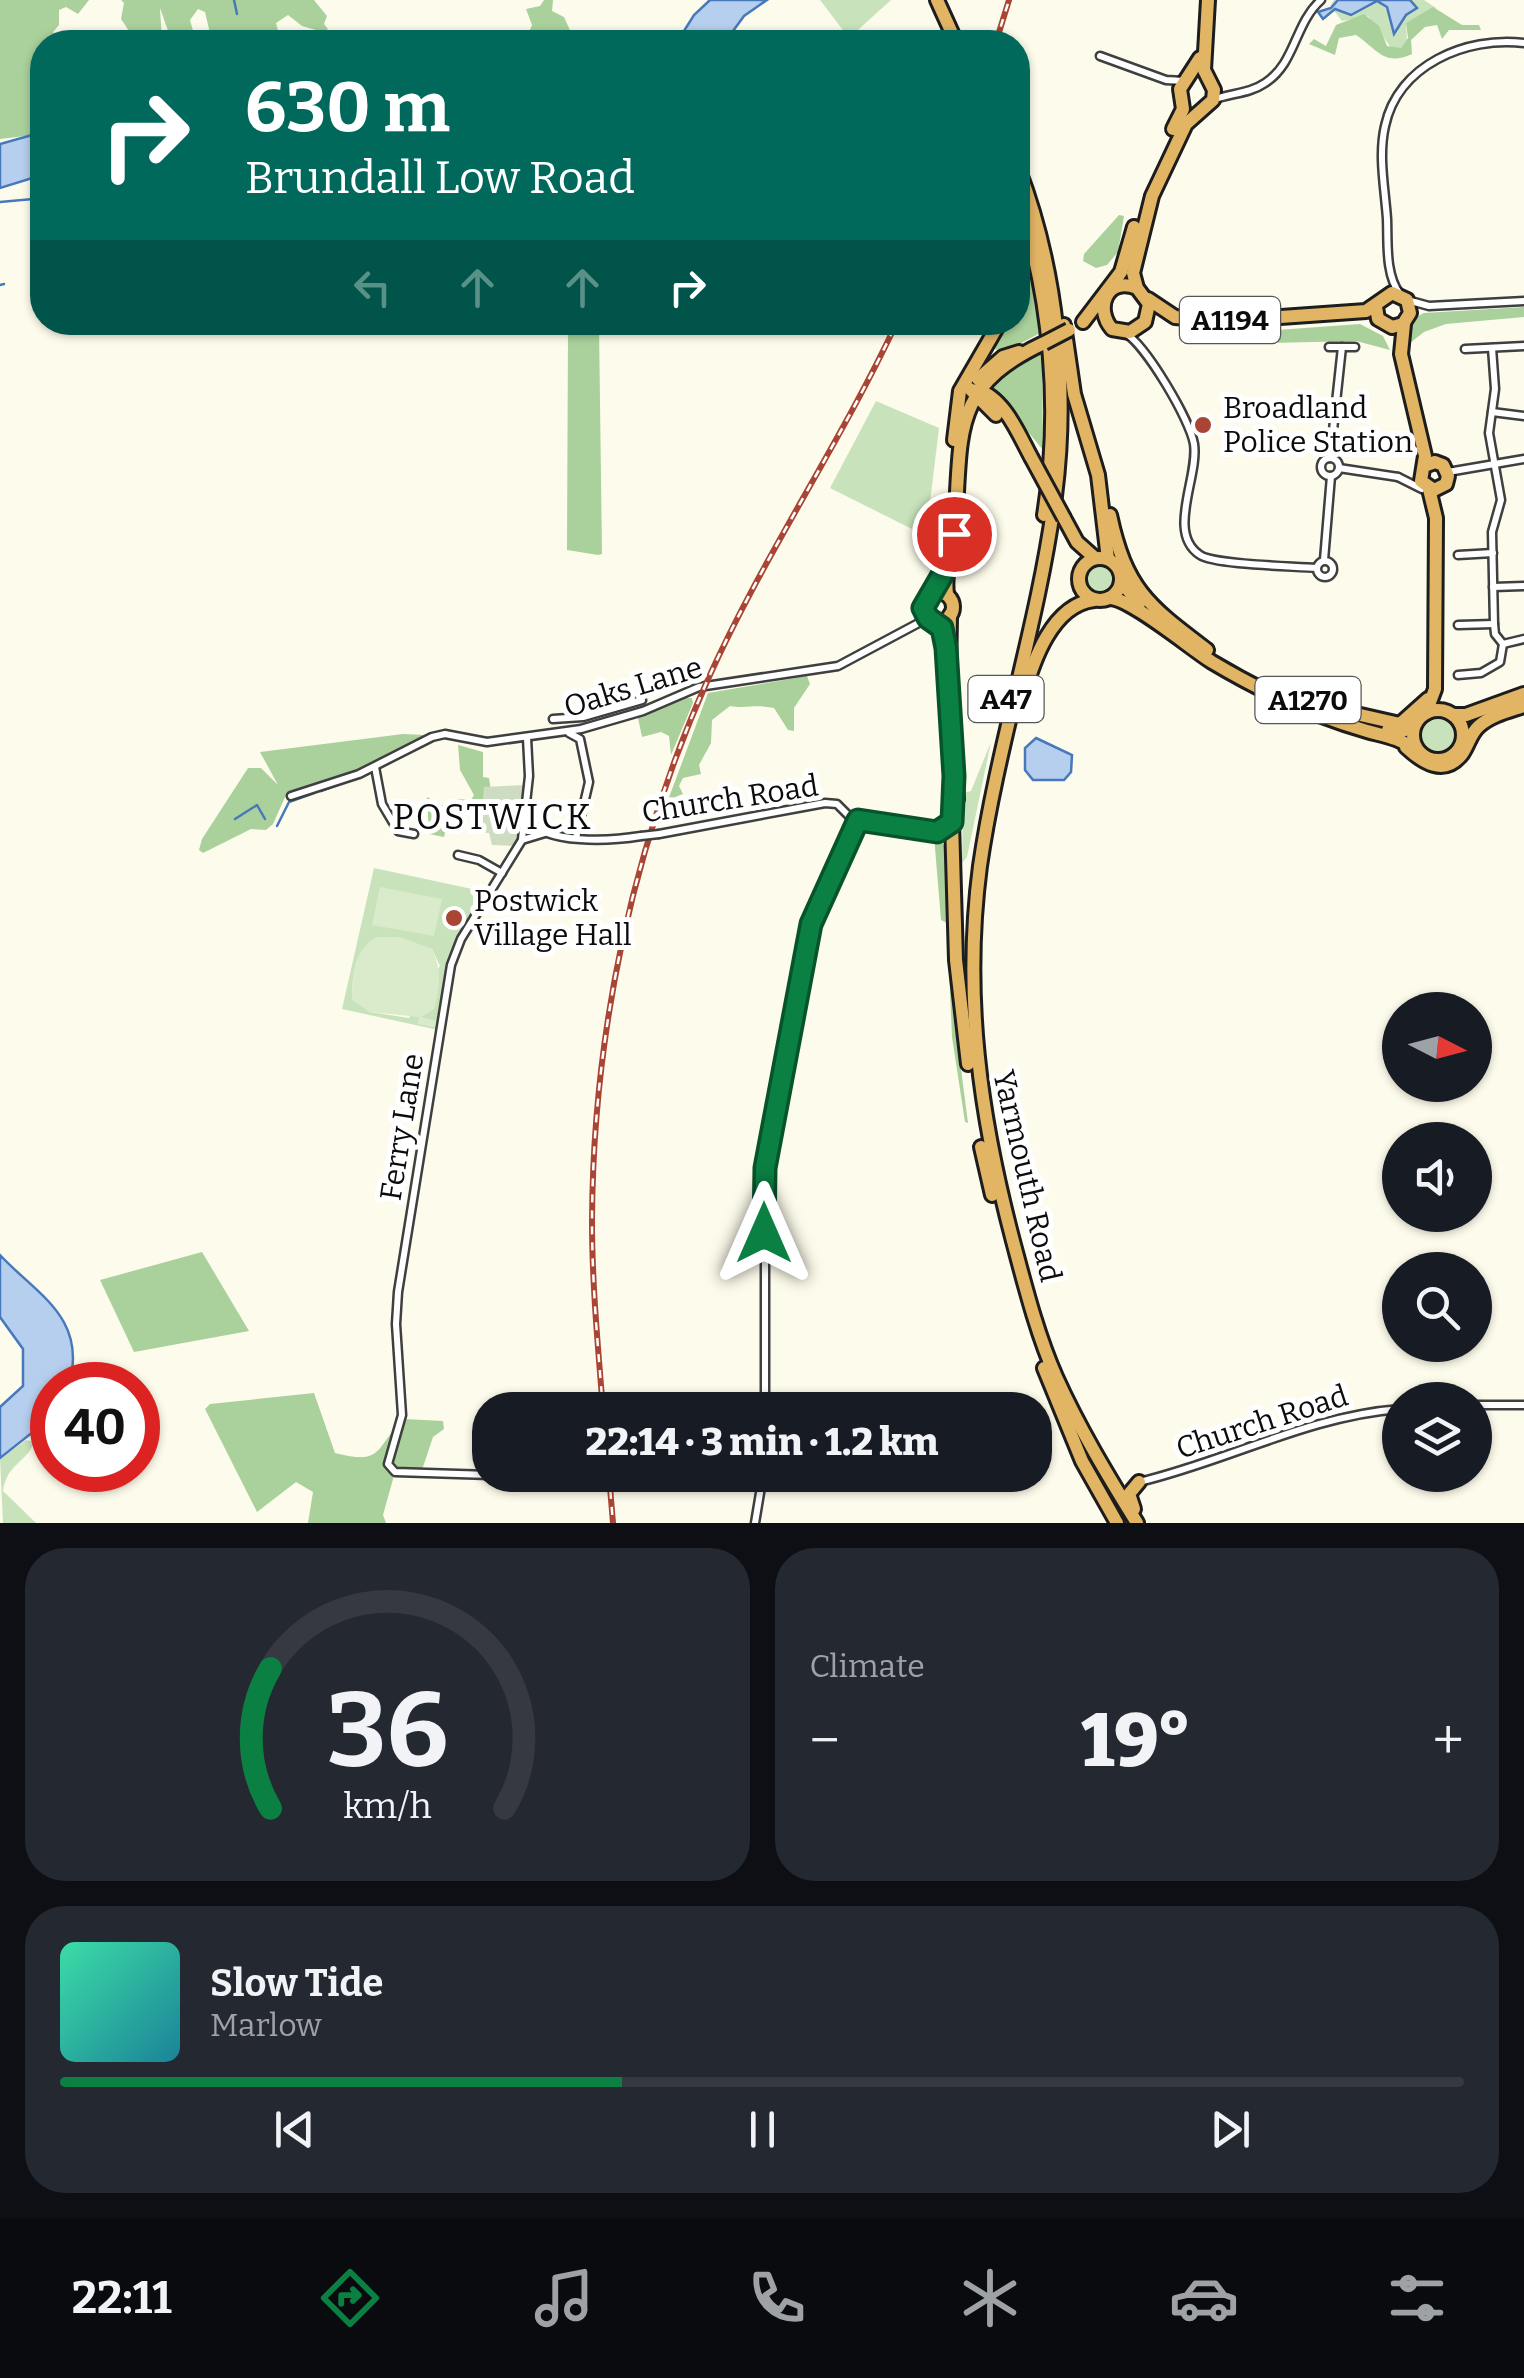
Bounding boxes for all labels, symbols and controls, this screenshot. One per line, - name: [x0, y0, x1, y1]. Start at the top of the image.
- text: 630 m: [245, 66, 450, 150]
- icon: right: [80, 70, 210, 200]
- text: Brundall Low Road: [245, 151, 635, 205]
- icon: left: [345, 260, 400, 315]
- icon: ahead: [450, 260, 505, 315]
- icon: ahead: [555, 260, 610, 315]
- icon: right: [660, 260, 715, 315]
- road number: A1194: [1180, 297, 1280, 343]
- place label: Broadland Police Station: [1223, 390, 1413, 460]
- marker: Broadland Police Station: [1192, 414, 1214, 436]
- pin: [912, 492, 997, 577]
- icon: arrive: [927, 507, 982, 562]
- street label: Oaks Lane: [560, 649, 706, 725]
- road number: A47: [968, 676, 1044, 722]
- road number: A1270: [1256, 677, 1360, 723]
- street label: Church Road: [639, 767, 821, 831]
- district label: POSTWICK: [393, 796, 593, 838]
- place label: Postwick Village Hall: [474, 883, 632, 953]
- marker: Postwick Village Hall: [443, 907, 465, 929]
- north arrow: [1382, 992, 1492, 1102]
- map controls: [1382, 992, 1492, 1492]
- street label: Ferry Lane: [373, 1051, 431, 1203]
- street label: Yarmouth Road: [985, 1067, 1069, 1285]
- button: sound: [1382, 1122, 1492, 1232]
- position arrow: [712, 1181, 816, 1285]
- button: search: [1382, 1252, 1492, 1362]
- speed limit sign: 40: [30, 1362, 160, 1492]
- street label: Church Road: [1172, 1377, 1353, 1467]
- button: layers: [1382, 1382, 1492, 1492]
- text: 22:14 · 3 min · 1.2 km: [586, 1419, 938, 1465]
- text: Climate: [810, 1647, 925, 1685]
- text: 36: [327, 1669, 448, 1794]
- text: 19°: [1081, 1696, 1191, 1786]
- text: −: [810, 1708, 840, 1774]
- text: +: [1433, 1708, 1464, 1774]
- text: km/h: [343, 1785, 431, 1827]
- text: Slow Tide: [210, 1960, 383, 2006]
- text: Marlow: [210, 2006, 322, 2044]
- icon: previous: [267, 2102, 322, 2157]
- icon: pause: [735, 2102, 790, 2157]
- icon: next: [1203, 2102, 1258, 2157]
- icon: directions: [315, 2263, 385, 2333]
- icon: music: [529, 2263, 599, 2333]
- icon: phone: [742, 2263, 812, 2333]
- icon: climate: [955, 2263, 1025, 2333]
- icon: car: [1169, 2263, 1239, 2333]
- icon: filters: [1382, 2263, 1452, 2333]
- text: 22:11: [72, 2271, 172, 2325]

